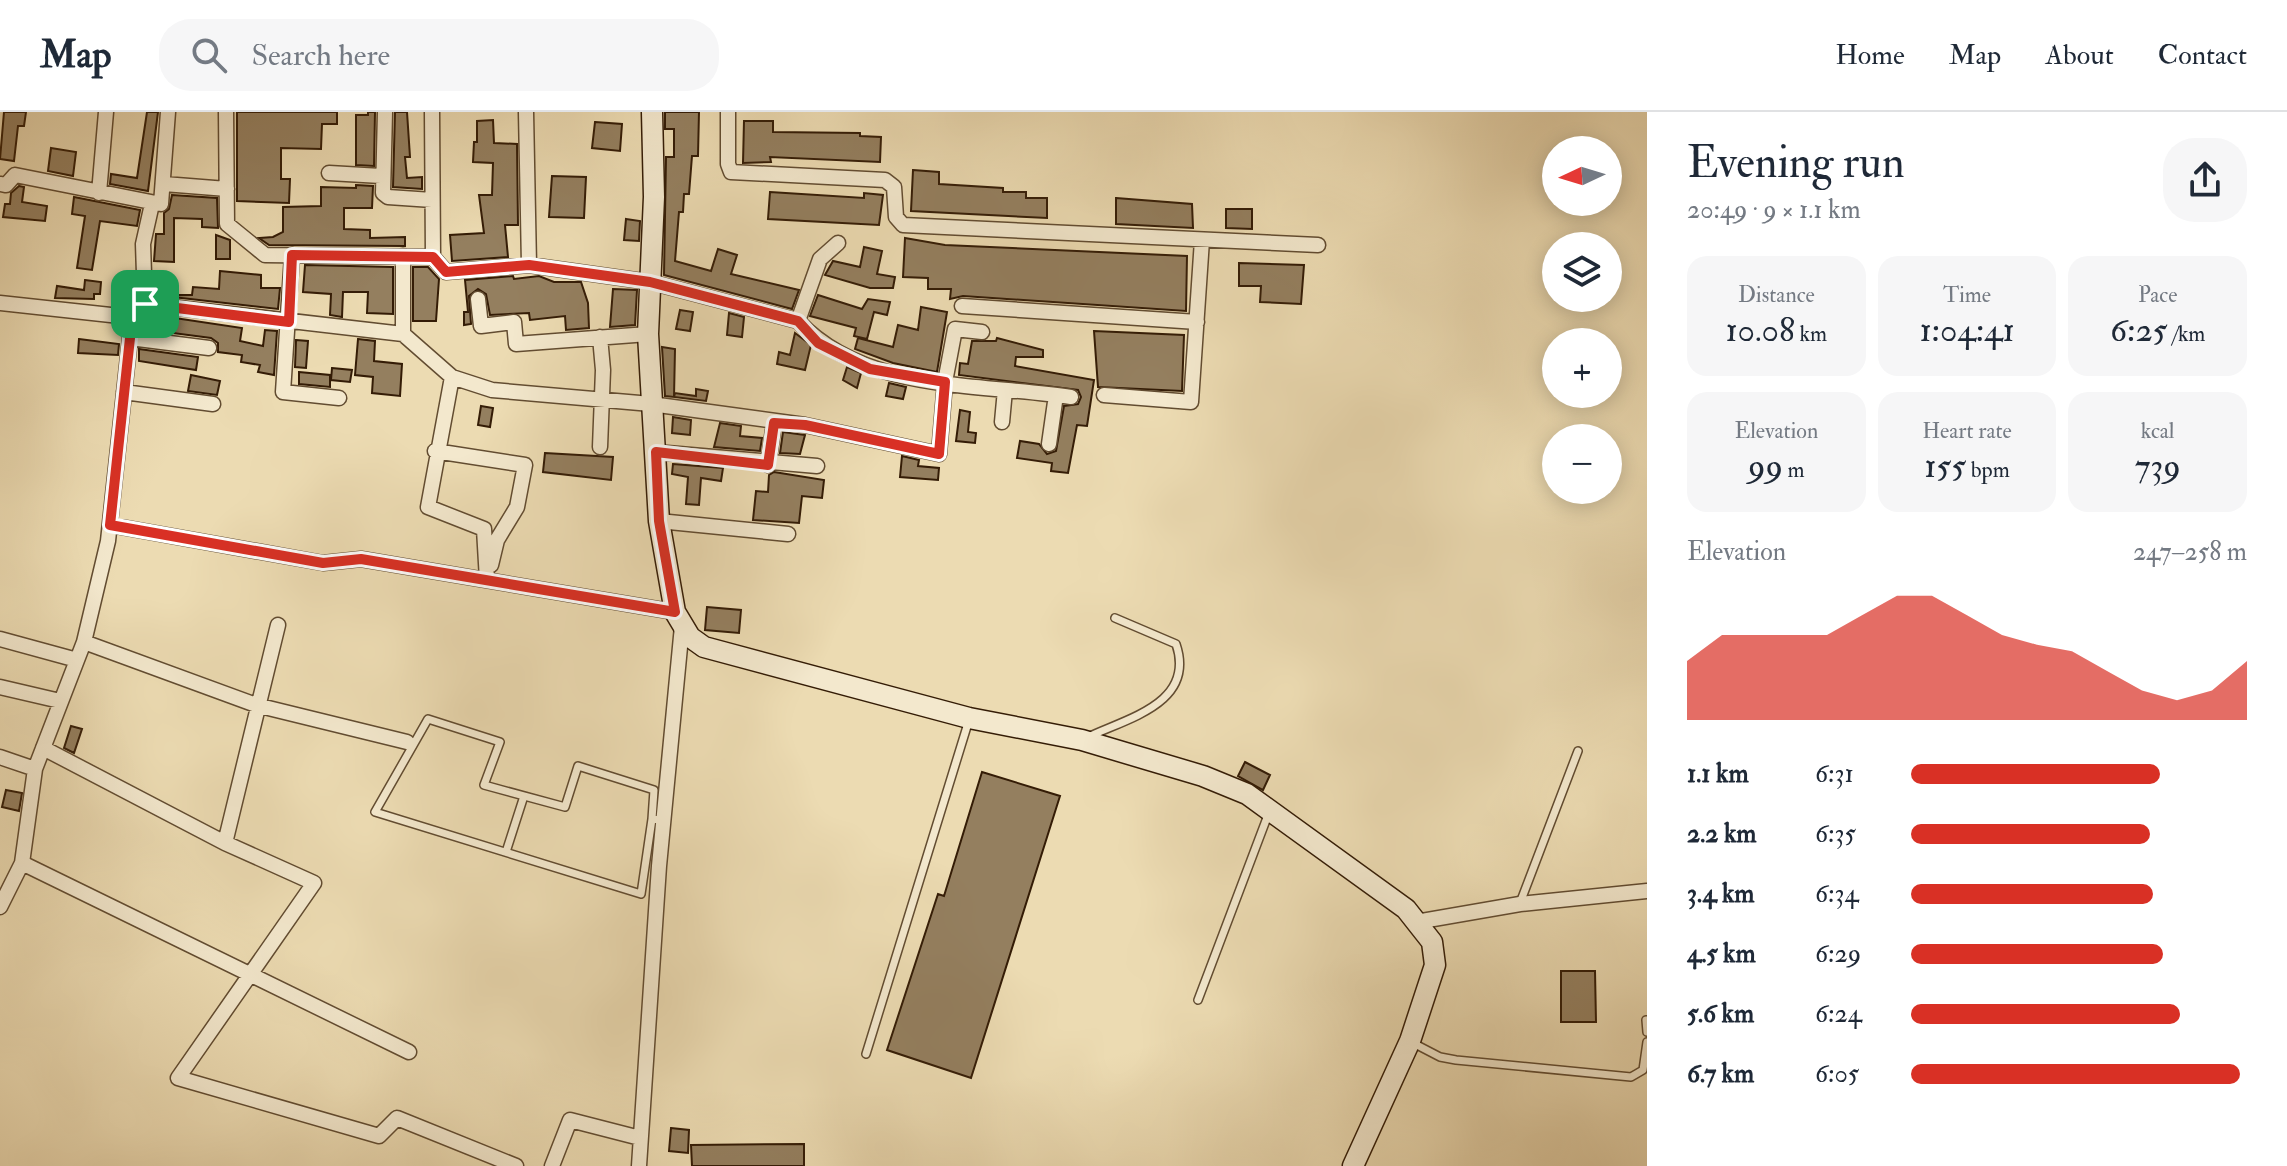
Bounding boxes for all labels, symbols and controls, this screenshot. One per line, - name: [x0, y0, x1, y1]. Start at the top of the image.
- search box: [159, 19, 719, 91]
- text: Map: [40, 31, 111, 79]
- icon: search: [187, 33, 231, 77]
- text: Search here: [251, 37, 390, 74]
- text: Home: [1835, 38, 1905, 73]
- text: Map: [1949, 38, 2001, 73]
- text: About: [2045, 38, 2114, 73]
- text: Contact: [2158, 38, 2247, 73]
- north arrow: [1542, 136, 1622, 216]
- map controls: [1542, 136, 1622, 504]
- text: Evening run: [1687, 136, 1905, 191]
- button: share: [2163, 138, 2247, 222]
- text: 20:49 · 9 × 1.1 km: [1687, 194, 1861, 226]
- button: layers: [1542, 232, 1622, 312]
- pin: [111, 270, 179, 338]
- text: Distance: [1738, 281, 1815, 309]
- text: Time: [1943, 281, 1991, 309]
- text: Pace: [2138, 281, 2177, 309]
- icon: arrive: [123, 282, 167, 326]
- text: 10.08: [1726, 309, 1795, 352]
- text: 1:04:41: [1919, 309, 2015, 352]
- text: 6:25: [2110, 309, 2168, 352]
- text: km: [1795, 320, 1827, 348]
- text: /km: [2168, 320, 2205, 348]
- button: +: [1542, 328, 1622, 408]
- text: Elevation: [1734, 417, 1818, 445]
- text: Heart rate: [1922, 417, 2012, 445]
- text: kcal: [2141, 417, 2175, 445]
- button: −: [1542, 424, 1622, 504]
- text: 99: [1748, 445, 1783, 488]
- text: 155: [1924, 445, 1966, 488]
- text: 739: [2135, 445, 2181, 488]
- text: m: [1783, 456, 1805, 484]
- text: bpm: [1966, 456, 2010, 484]
- text: Elevation: [1687, 536, 1786, 568]
- text: 247–258 m: [2133, 536, 2247, 568]
- text: 1.1 km: [1687, 758, 1749, 790]
- text: 6:31: [1815, 758, 1854, 790]
- text: 2.2 km: [1687, 818, 1756, 850]
- text: 6:35: [1815, 818, 1856, 850]
- text: 3.4 km: [1687, 878, 1754, 910]
- text: 6:34: [1815, 878, 1858, 910]
- text: 4.5 km: [1687, 938, 1756, 970]
- text: 6:29: [1815, 938, 1861, 970]
- text: 5.6 km: [1687, 998, 1754, 1030]
- text: 6:24: [1815, 998, 1862, 1030]
- text: 6.7 km: [1687, 1058, 1754, 1090]
- text: 6:05: [1815, 1058, 1859, 1090]

